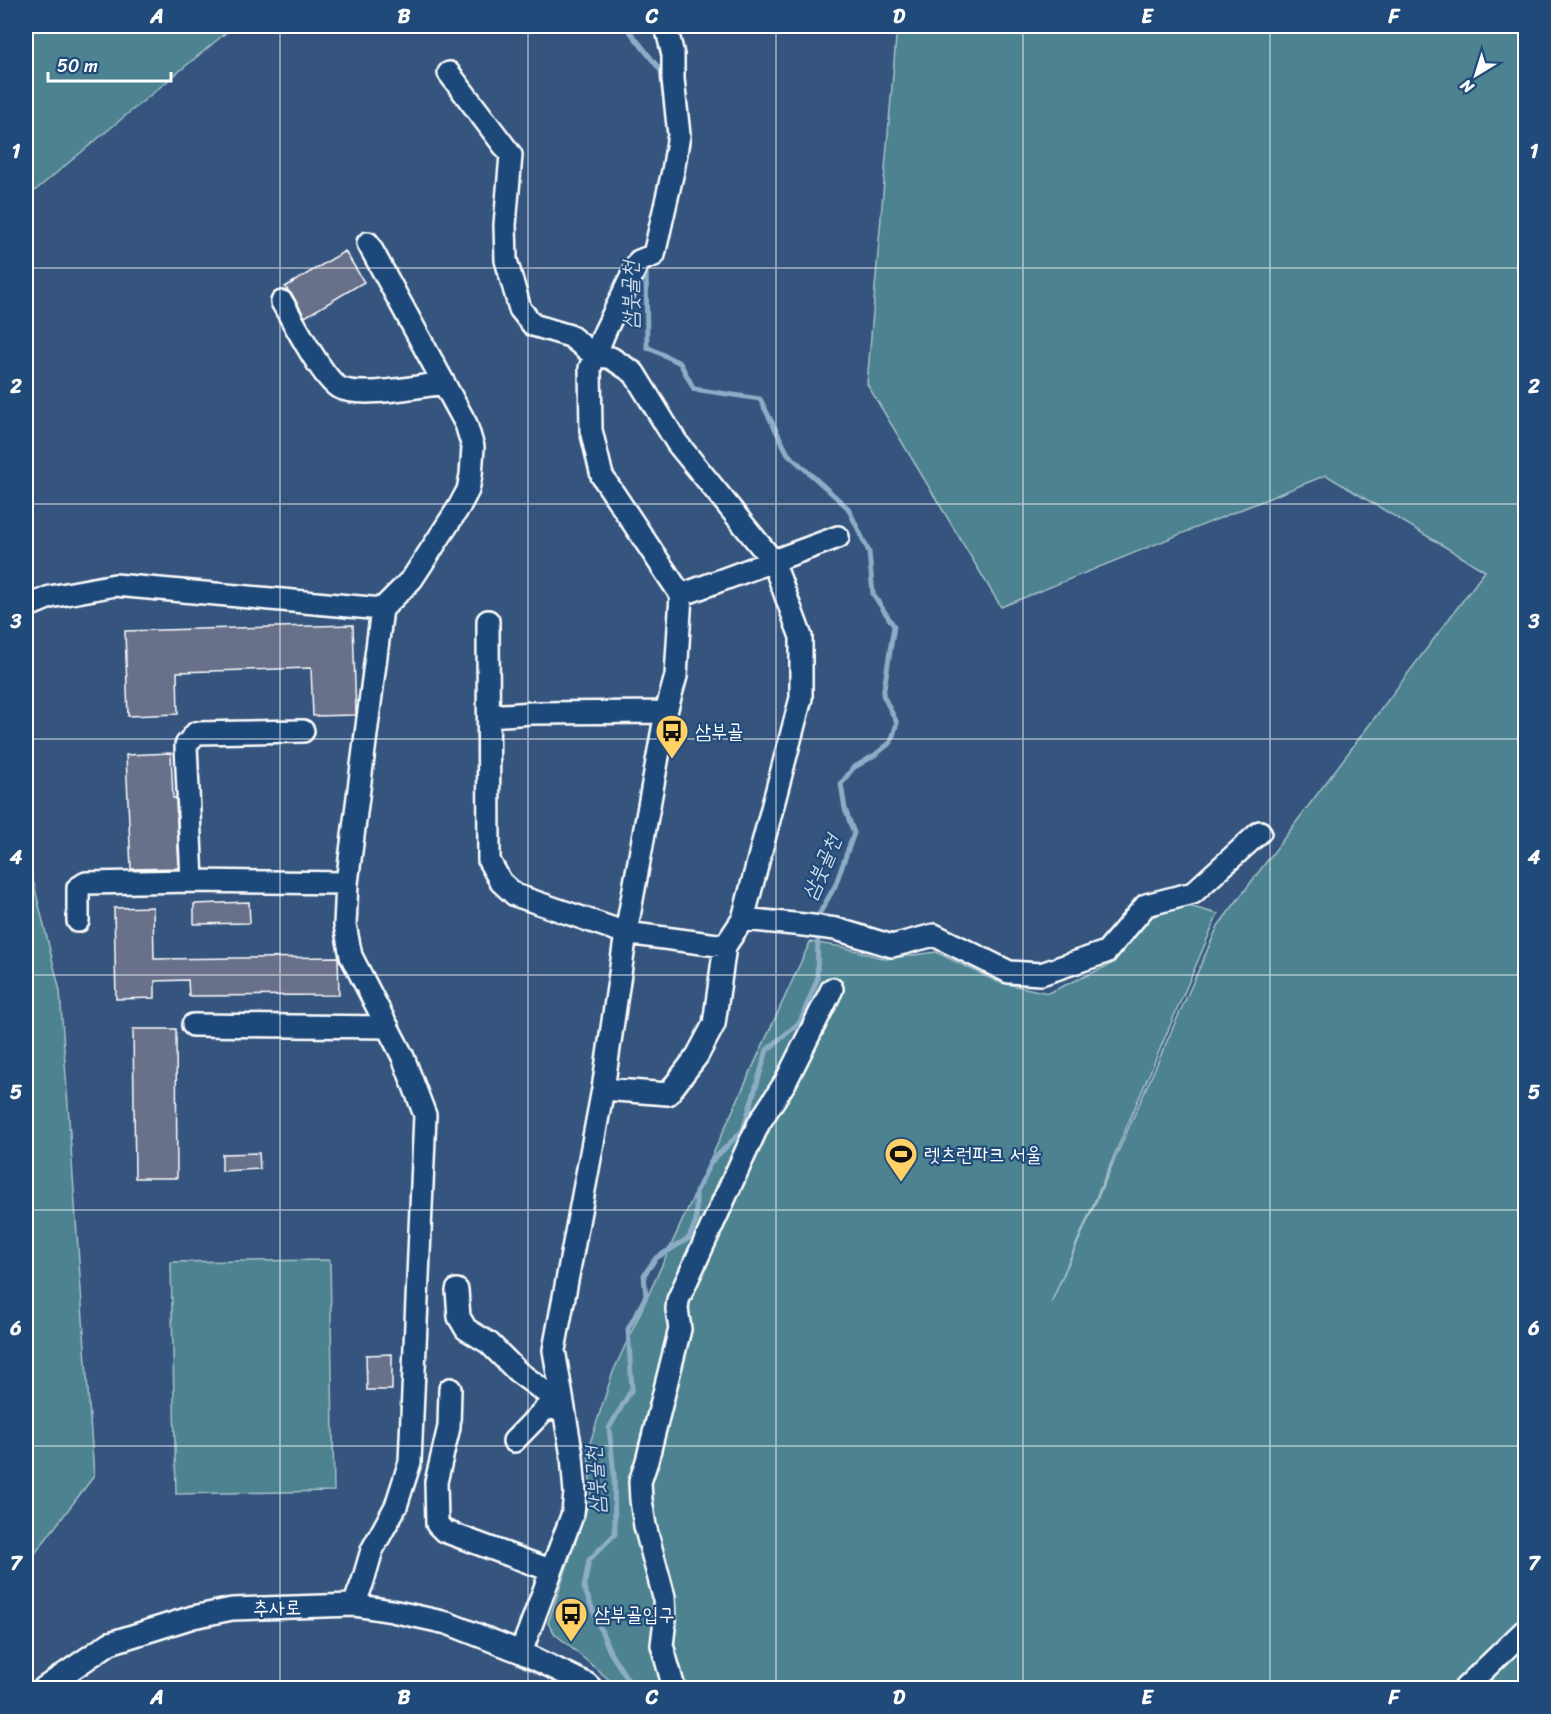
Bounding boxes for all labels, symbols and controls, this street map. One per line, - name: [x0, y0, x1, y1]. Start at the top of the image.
- text: A: [149, 0, 164, 34]
- text: B: [398, 0, 411, 34]
- text: C: [645, 0, 659, 34]
- text: D: [893, 0, 906, 34]
- text: E: [1141, 0, 1154, 34]
- text: F: [1388, 0, 1401, 34]
- scale bar: [48, 45, 171, 83]
- north arrow: [1446, 45, 1506, 105]
- text: 50 m: [57, 50, 98, 82]
- text: N: [1453, 71, 1481, 102]
- text: 1: [12, 134, 21, 169]
- text: 1: [1530, 134, 1539, 169]
- water label: 삼붓골천: [611, 259, 649, 329]
- text: 2: [9, 369, 22, 404]
- text: 2: [1527, 369, 1540, 404]
- text: 3: [10, 604, 22, 639]
- text: 3: [1528, 604, 1540, 639]
- bus stop icon: 삼부골: [654, 713, 690, 760]
- place label: 삼부골: [695, 714, 743, 749]
- water label: 삼붓골천: [790, 827, 853, 906]
- text: 4: [9, 840, 23, 875]
- text: 4: [1527, 840, 1541, 875]
- text: 5: [10, 1075, 22, 1110]
- text: 5: [1528, 1075, 1540, 1110]
- sports icon: 렛츠런파크 서울: [883, 1136, 919, 1183]
- place label: 렛츠런파크 서울: [924, 1137, 1042, 1172]
- text: 6: [9, 1311, 22, 1346]
- text: 6: [1527, 1311, 1540, 1346]
- water label: 삼붓골천: [574, 1443, 616, 1515]
- text: 7: [10, 1546, 23, 1581]
- text: 7: [1528, 1546, 1541, 1581]
- street label: 추사로: [252, 1590, 302, 1626]
- bus stop icon: 삼부골입구: [553, 1596, 589, 1643]
- place label: 삼부골입구: [594, 1597, 674, 1632]
- text: A: [149, 1680, 164, 1714]
- text: B: [398, 1680, 411, 1714]
- text: C: [645, 1680, 659, 1714]
- text: D: [893, 1680, 906, 1714]
- text: E: [1141, 1680, 1154, 1714]
- text: F: [1388, 1680, 1401, 1714]

